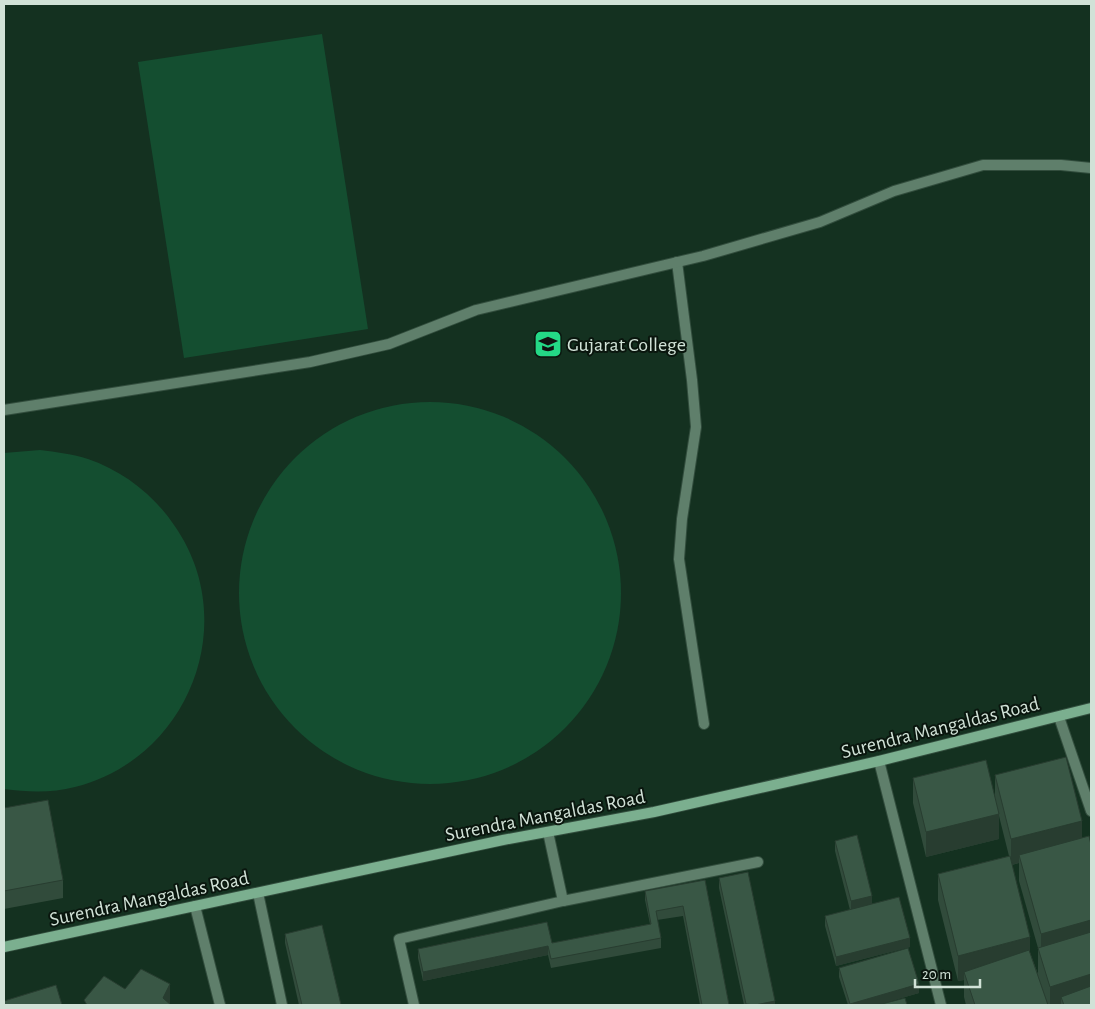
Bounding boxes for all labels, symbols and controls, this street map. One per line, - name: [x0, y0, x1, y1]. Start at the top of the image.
- school or university icon: Gujarat College: [533, 329, 563, 359]
- place label: Gujarat College: [567, 335, 686, 355]
- street label: Surendra Mangaldas Road: [839, 694, 1041, 762]
- street label: Surendra Mangaldas Road: [444, 787, 647, 845]
- street label: Surendra Mangaldas Road: [48, 868, 251, 930]
- scale bar: [915, 956, 980, 988]
- text: 20 m: [922, 967, 951, 982]

